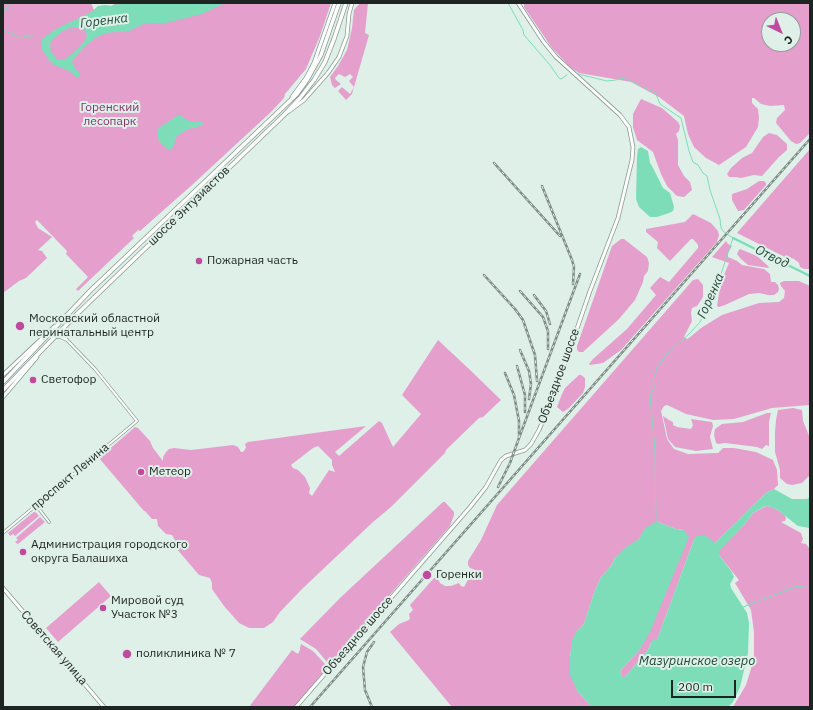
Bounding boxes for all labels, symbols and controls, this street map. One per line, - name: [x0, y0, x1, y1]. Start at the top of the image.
- water label: Горенка: [79, 10, 129, 32]
- north arrow: [761, 12, 801, 52]
- text: С: [781, 32, 796, 48]
- park label: Горенский лесопарк: [81, 101, 139, 129]
- street label: шоссе Энтузиастов: [145, 163, 233, 249]
- water label: Отвод: [752, 242, 792, 272]
- place label: Пожарная часть: [207, 254, 298, 268]
- marker: Пожарная часть: [194, 256, 204, 266]
- water label: Горенка: [694, 271, 728, 321]
- place label: Московский областной перинатальный центр: [29, 312, 160, 340]
- marker: Московский областной перинатальный центр: [14, 320, 26, 332]
- street label: Объездное шоссе: [535, 327, 583, 425]
- place label: Светофор: [41, 373, 97, 387]
- marker: Светофор: [28, 375, 38, 385]
- street label: проспект Ленина: [28, 440, 112, 514]
- place label: Метеор: [149, 465, 191, 479]
- marker: Метеор: [136, 467, 146, 477]
- place label: Администрация городского округа Балашиха: [31, 538, 188, 566]
- marker: Администрация городского округа Балашиха: [18, 547, 28, 557]
- place label: Горенки: [436, 568, 482, 582]
- marker: Горенки: [421, 569, 433, 581]
- place label: Мировой суд Участок №3: [111, 594, 184, 622]
- street label: Объездное шоссе: [320, 594, 396, 678]
- marker: Мировой суд Участок №3: [98, 603, 108, 613]
- street label: Советская улица: [18, 608, 90, 688]
- place label: поликлиника № 7: [136, 647, 236, 661]
- marker: поликлиника № 7: [121, 648, 133, 660]
- water label: Мазуринское озеро: [639, 653, 755, 669]
- scale bar: [673, 672, 738, 698]
- text: 200 m: [678, 679, 713, 694]

